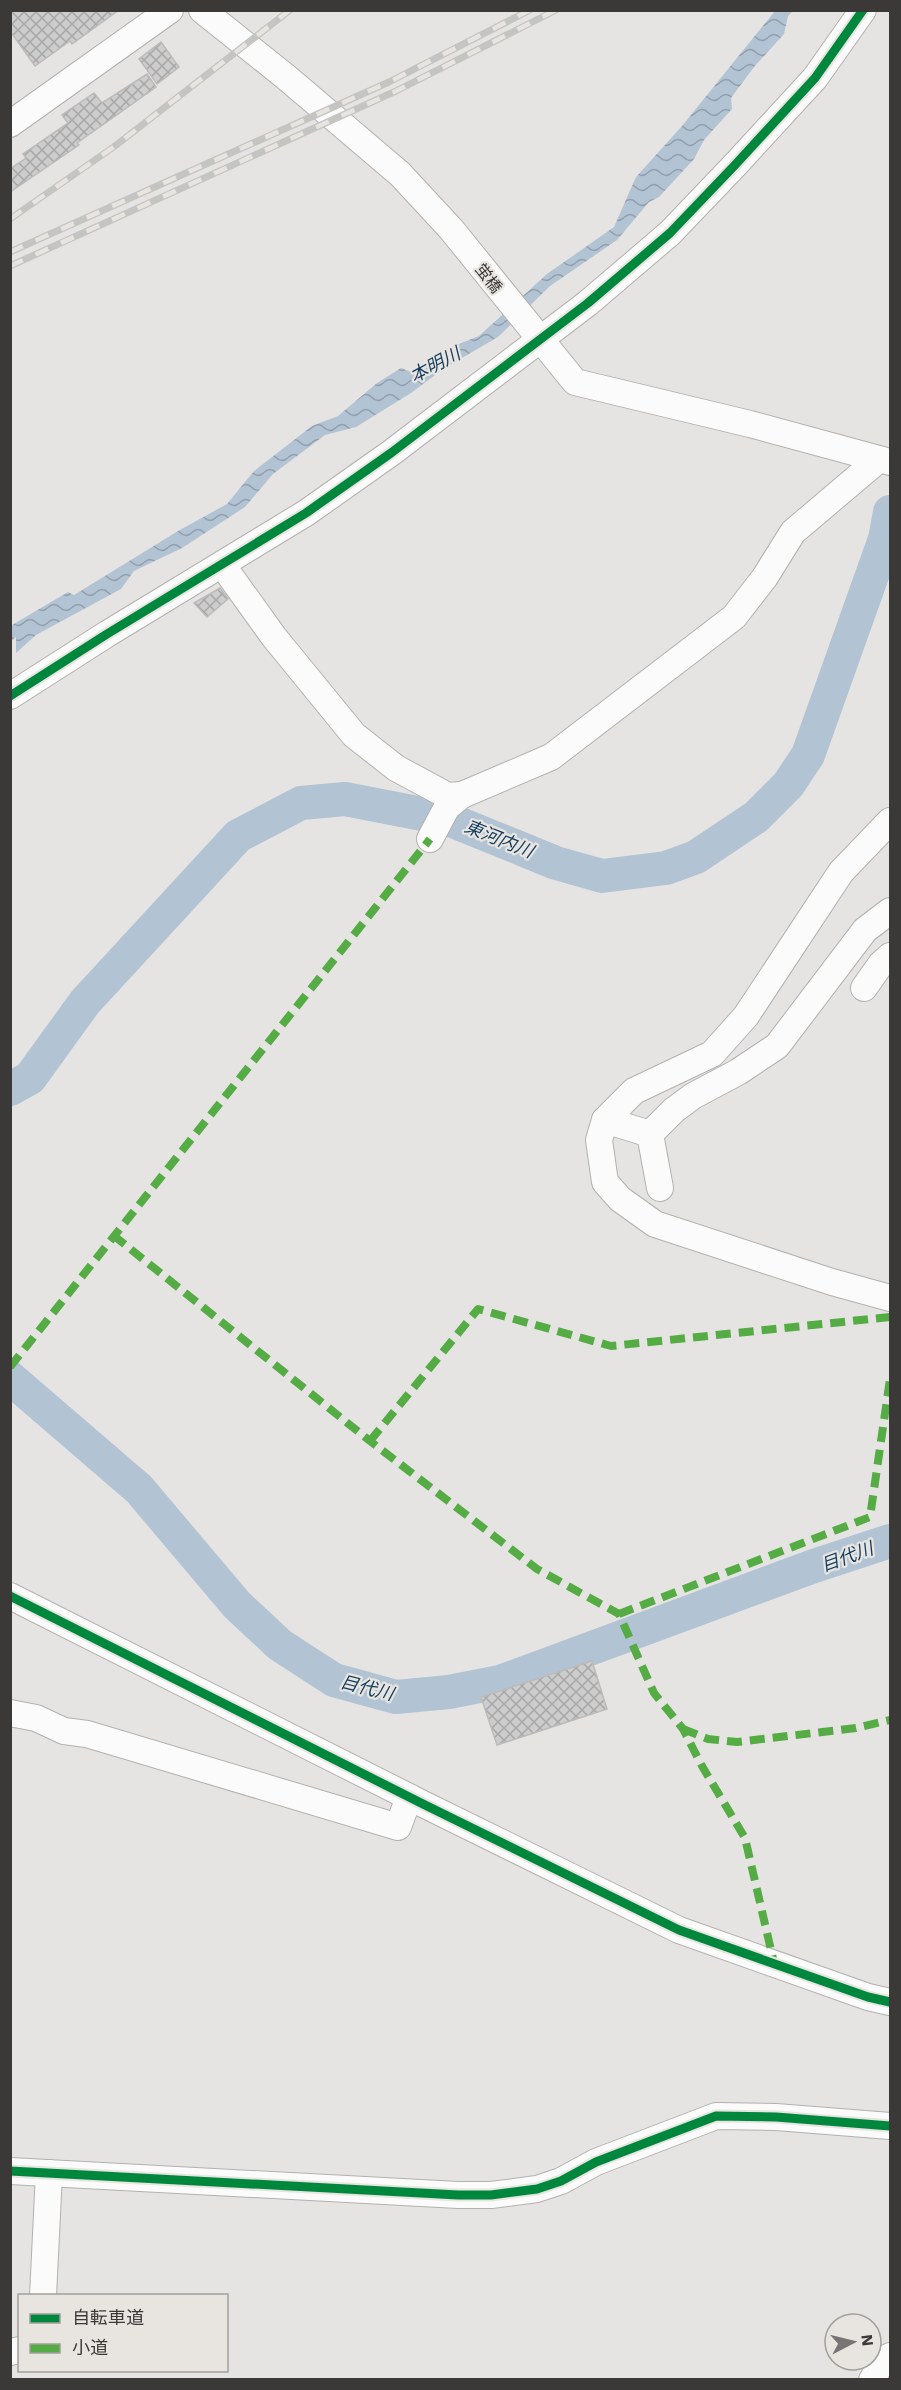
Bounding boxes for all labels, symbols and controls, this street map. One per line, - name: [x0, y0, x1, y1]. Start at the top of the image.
- street label: 蛍橋: [471, 260, 506, 297]
- water label: 本明川: [406, 342, 465, 387]
- water label: 東河内川: [462, 815, 538, 863]
- water label: 目代川: [818, 1537, 878, 1576]
- water label: 目代川: [338, 1671, 398, 1705]
- legend: [18, 2294, 228, 2372]
- text: 自転車道: [72, 2307, 144, 2328]
- north arrow: [823, 2312, 883, 2372]
- text: N: [857, 2333, 878, 2347]
- text: 小道: [72, 2337, 108, 2358]

